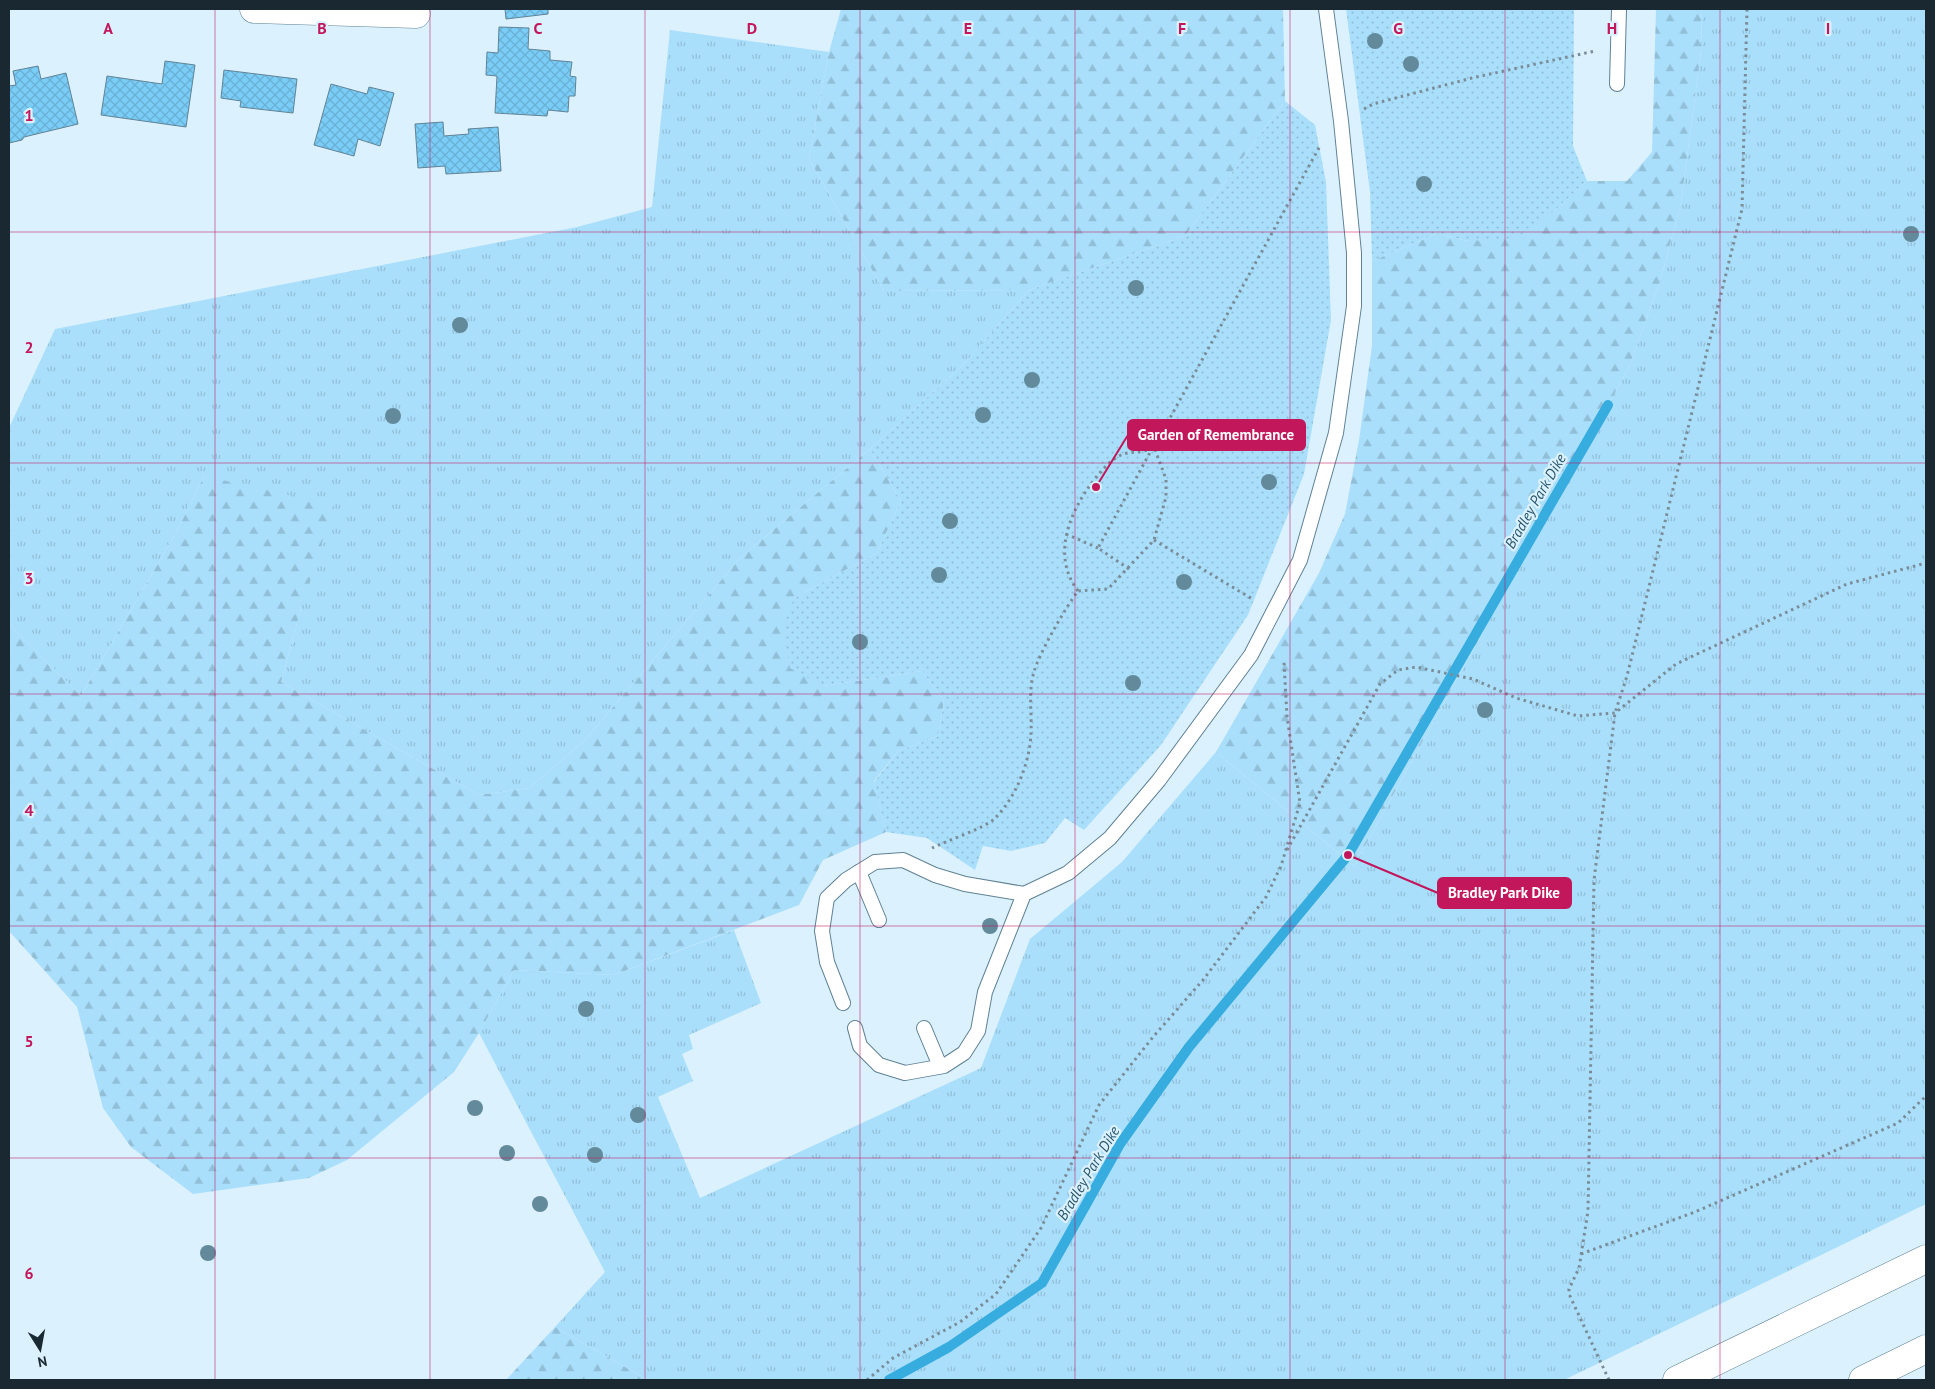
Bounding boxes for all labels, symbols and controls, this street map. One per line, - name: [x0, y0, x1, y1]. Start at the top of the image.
- text: A: [103, 18, 113, 38]
- text: B: [317, 18, 327, 38]
- text: C: [534, 18, 543, 38]
- text: D: [747, 18, 757, 38]
- text: E: [964, 18, 972, 38]
- text: F: [1178, 18, 1186, 38]
- text: G: [1393, 18, 1403, 38]
- text: H: [1607, 18, 1617, 38]
- text: I: [1826, 18, 1830, 38]
- text: 1: [24, 105, 34, 125]
- text: 2: [24, 337, 34, 357]
- callout: Garden of Remembrance: [1128, 420, 1305, 450]
- text: Garden of Remembrance: [1138, 425, 1295, 444]
- water label: Bradley Park Dike: [1500, 450, 1570, 552]
- text: 3: [24, 568, 34, 588]
- text: 4: [24, 800, 34, 820]
- callout: Bradley Park Dike: [1438, 878, 1571, 908]
- text: Bradley Park Dike: [1448, 883, 1560, 902]
- text: 5: [24, 1031, 34, 1051]
- water label: Bradley Park Dike: [1052, 1122, 1124, 1224]
- text: 6: [24, 1263, 34, 1283]
- north arrow: [15, 1324, 65, 1374]
- text: N: [36, 1352, 49, 1371]

